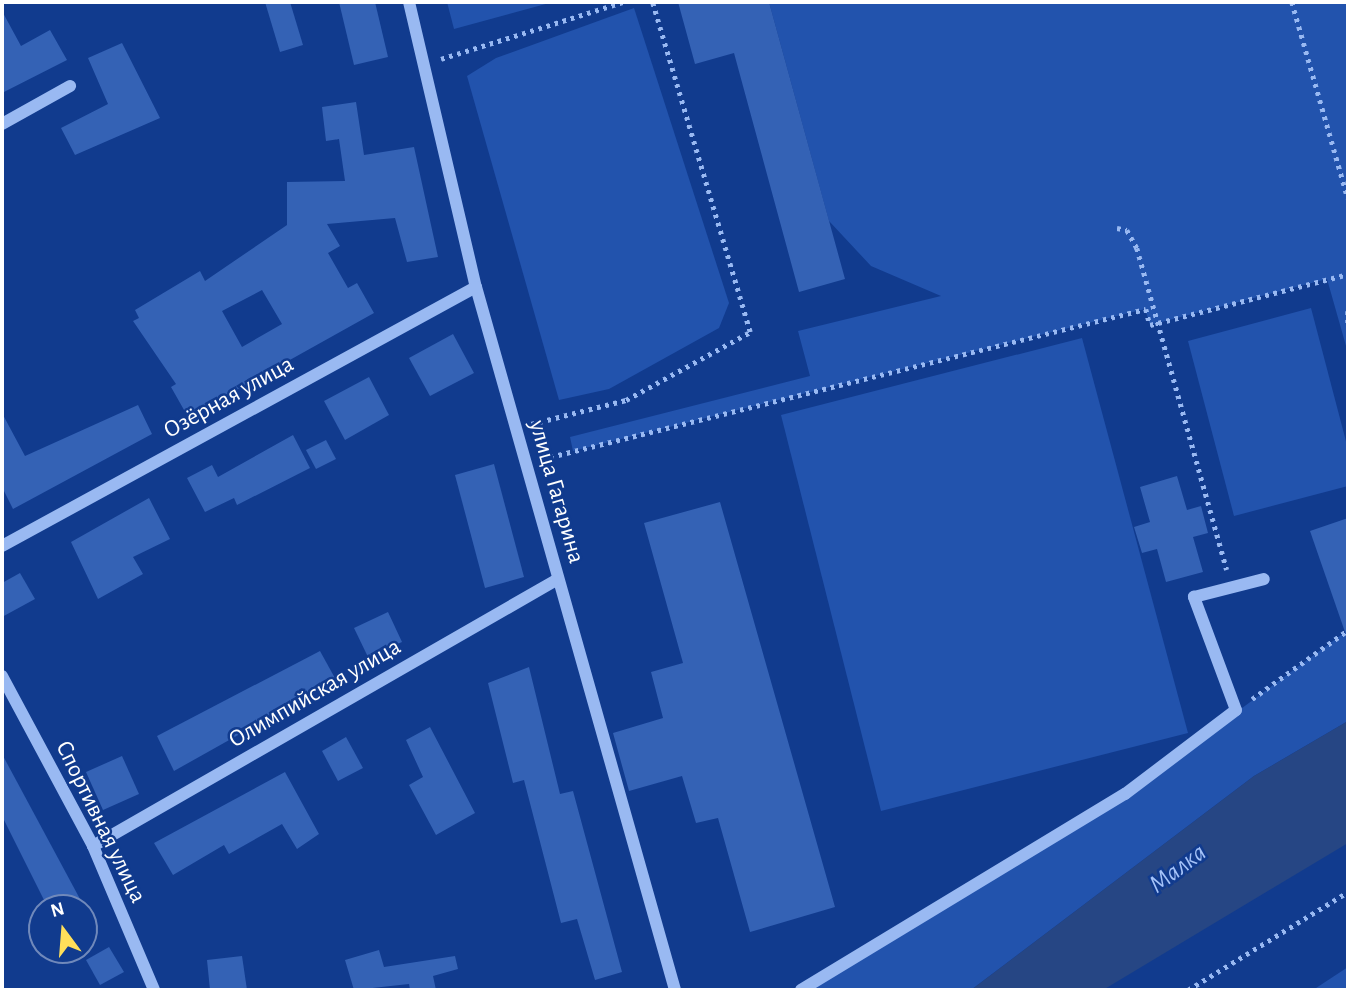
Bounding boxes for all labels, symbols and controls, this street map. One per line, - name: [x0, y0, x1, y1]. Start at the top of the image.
- street label: Озёрная улица: [159, 350, 299, 446]
- street label: улица Гагарина: [522, 417, 590, 567]
- street label: Олимпийская улица: [224, 633, 406, 755]
- street label: Спортивная улица: [48, 736, 152, 908]
- water label: Малка: [1143, 837, 1213, 901]
- north arrow: [28, 894, 98, 964]
- text: N: [49, 899, 67, 921]

